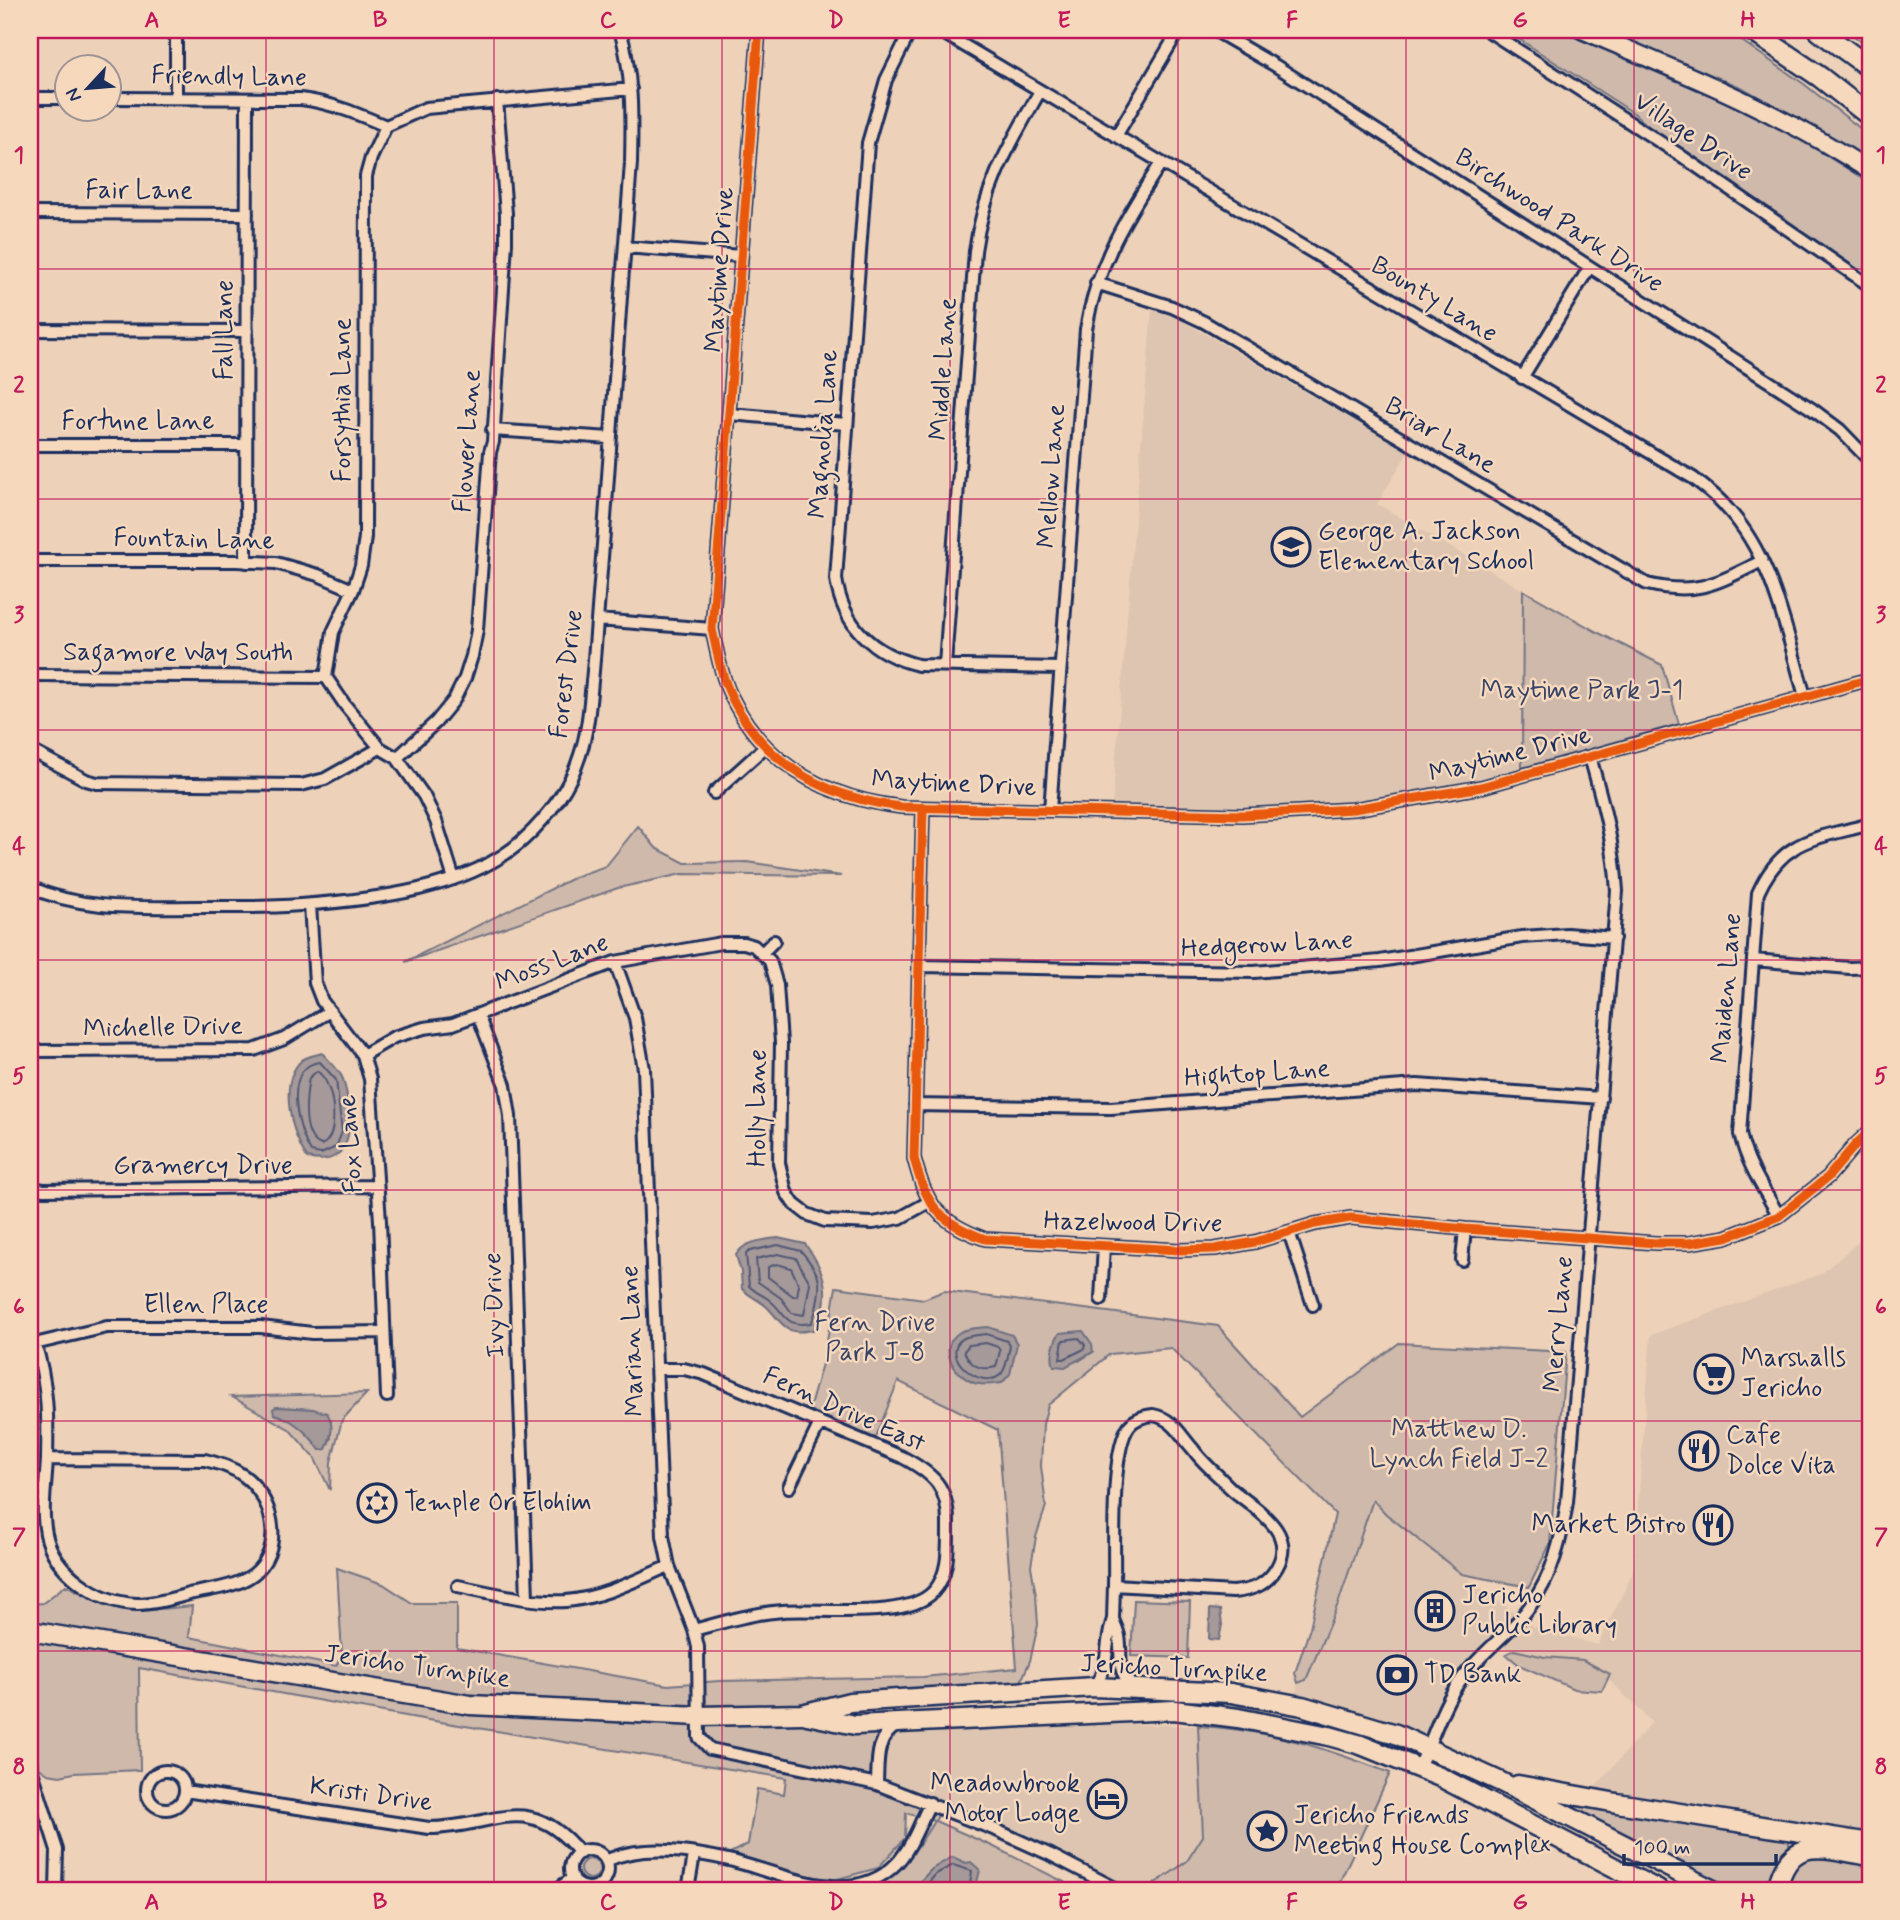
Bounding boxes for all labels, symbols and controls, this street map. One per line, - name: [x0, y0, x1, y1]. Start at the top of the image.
- text: A: [144, 6, 160, 36]
- text: B: [373, 6, 388, 36]
- text: C: [600, 6, 617, 36]
- text: D: [828, 6, 844, 36]
- text: E: [1057, 6, 1071, 36]
- text: F: [1286, 6, 1298, 36]
- text: G: [1512, 6, 1528, 36]
- text: H: [1740, 6, 1756, 36]
- north arrow: [52, 52, 122, 122]
- street label: Friendly Lane: [151, 59, 307, 95]
- text: N: [60, 84, 88, 106]
- street label: Village Drive: [1627, 85, 1759, 189]
- text: 1: [14, 141, 24, 171]
- street label: Birchwood Park Drive: [1448, 141, 1670, 301]
- text: 1: [1876, 141, 1886, 171]
- street label: Fair Lane: [85, 174, 193, 208]
- street label: Maytime Drive: [697, 186, 743, 354]
- street label: Bounty Lane: [1364, 249, 1504, 351]
- street label: Fall Lane: [208, 280, 242, 380]
- street label: Middle Lane: [922, 296, 966, 442]
- street label: Forsythia Lane: [326, 317, 360, 482]
- street label: Magnolia Lane: [801, 348, 850, 520]
- street label: Flower Lane: [446, 368, 490, 514]
- text: 2: [13, 371, 25, 401]
- text: 2: [1875, 371, 1887, 401]
- street label: Briar Lane: [1378, 390, 1502, 483]
- street label: Mellow Lane: [1030, 402, 1074, 549]
- street label: Fortune Lane: [62, 405, 214, 439]
- place label: George A. Jackson Elementary School: [1318, 515, 1534, 579]
- street label: Fountain Lane: [113, 522, 275, 558]
- school or university icon: George A. Jackson Elementary School: [1270, 526, 1312, 568]
- text: 3: [14, 601, 25, 631]
- text: 3: [1876, 601, 1887, 631]
- street label: Forest Drive: [542, 608, 592, 740]
- street label: Sagamore Way South: [63, 636, 293, 673]
- park label: Maytime Park J-1: [1481, 674, 1683, 708]
- street label: Maytime Drive: [1426, 718, 1594, 792]
- street label: Maytime Drive: [870, 763, 1038, 805]
- text: 4: [12, 832, 26, 862]
- text: 4: [1874, 832, 1888, 862]
- street label: Maiden Lane: [1703, 911, 1751, 1065]
- street label: Hedgerow Lane: [1180, 924, 1354, 968]
- street label: Moss Lane: [491, 926, 613, 1000]
- street label: Michelle Drive: [83, 1010, 243, 1046]
- street label: Holly Lane: [741, 1049, 775, 1167]
- street label: Hightop Lane: [1183, 1052, 1331, 1099]
- text: 5: [12, 1062, 26, 1092]
- text: 5: [1874, 1062, 1888, 1092]
- street label: Fox Lane: [331, 1094, 371, 1194]
- street label: Gramercy Drive: [113, 1149, 293, 1183]
- street label: Hazelwood Drive: [1043, 1204, 1223, 1242]
- street label: Ivy Drive: [476, 1252, 514, 1358]
- street label: Merry Lane: [1536, 1254, 1582, 1394]
- street label: Marian Lane: [613, 1265, 653, 1417]
- street label: Ellen Place: [143, 1288, 269, 1322]
- text: 6: [13, 1293, 25, 1323]
- text: 6: [1875, 1293, 1887, 1323]
- park label: Fern Drive Park J-8: [815, 1306, 935, 1370]
- place label: Marshalls Jericho: [1741, 1342, 1846, 1406]
- supermarket icon: Marshalls Jericho: [1693, 1353, 1735, 1395]
- street label: Fern Drive East: [757, 1359, 931, 1461]
- park label: Matthew D. Lynch Field J-2: [1370, 1413, 1549, 1477]
- place label: Cafe Dolce Vita: [1726, 1419, 1836, 1483]
- restaurant icon: Cafe Dolce Vita: [1678, 1430, 1720, 1472]
- synagogue icon: Temple Or Elohim: [356, 1482, 398, 1524]
- place label: Temple Or Elohim: [404, 1486, 592, 1520]
- restaurant icon: Market Bistro: [1692, 1504, 1734, 1546]
- place label: Market Bistro: [1532, 1508, 1686, 1542]
- text: 7: [12, 1523, 26, 1553]
- text: 7: [1874, 1523, 1888, 1553]
- place label: Jericho Public Library: [1462, 1579, 1617, 1643]
- building icon: Jericho Public Library: [1414, 1590, 1456, 1632]
- street label: Jericho Turnpike: [322, 1637, 512, 1697]
- street label: Jericho Turnpike: [1079, 1647, 1269, 1691]
- bank icon: TD Bank: [1376, 1654, 1418, 1696]
- place label: TD Bank: [1424, 1658, 1522, 1692]
- text: 8: [13, 1753, 25, 1783]
- text: 8: [1875, 1753, 1887, 1783]
- place label: Meadowbrook Motor Lodge: [930, 1767, 1080, 1833]
- street label: Kristi Drive: [307, 1770, 435, 1820]
- hotel icon: Meadowbrook Motor Lodge: [1086, 1778, 1128, 1820]
- place label: Jericho Friends Meeting House Complex: [1294, 1799, 1551, 1866]
- place icon: Jericho Friends Meeting House Complex: [1246, 1810, 1288, 1852]
- scale bar: [1624, 1822, 1776, 1866]
- text: 100 m: [1634, 1834, 1690, 1862]
- text: A: [144, 1888, 160, 1918]
- text: B: [373, 1888, 388, 1918]
- text: C: [600, 1888, 617, 1918]
- text: D: [828, 1888, 844, 1918]
- text: E: [1057, 1888, 1071, 1918]
- text: F: [1286, 1888, 1298, 1918]
- text: G: [1512, 1888, 1528, 1918]
- text: H: [1740, 1888, 1756, 1918]

